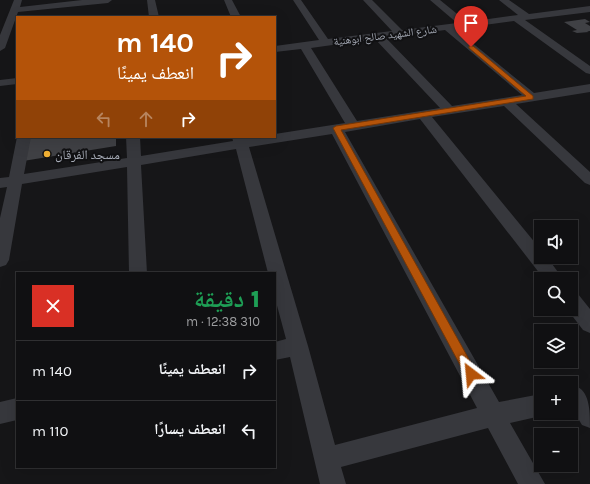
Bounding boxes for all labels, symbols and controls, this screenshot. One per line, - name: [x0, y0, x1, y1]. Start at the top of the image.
- pin: [454, 6, 488, 47]
- icon: arrive: [460, 12, 482, 34]
- street label: شارع الشهيد صالح ابوهنية: [333, 23, 437, 48]
- text: 140 m: [116, 26, 194, 59]
- icon: right: [208, 32, 260, 84]
- text: انعطف يمينًا: [117, 62, 194, 84]
- icon: left: [93, 108, 115, 130]
- icon: ahead: [135, 108, 157, 130]
- icon: right: [177, 108, 199, 130]
- place label: مسجد الفرقان: [55, 147, 120, 163]
- marker: مسجد الفرقان: [42, 149, 52, 159]
- map controls: [534, 220, 578, 472]
- button: sound: [534, 220, 578, 264]
- button: search: [534, 272, 578, 316]
- button: close: [32, 285, 74, 327]
- text: 1 دقيقة: [194, 285, 260, 313]
- text: 310 m · 12:38: [186, 314, 260, 329]
- button: layers: [534, 324, 578, 368]
- position arrow: [450, 353, 492, 395]
- text: انعطف يمينًا: [159, 360, 226, 378]
- icon: right: [238, 360, 260, 382]
- text: 140 m: [32, 362, 72, 380]
- button: +: [534, 376, 578, 420]
- text: انعطف يسارًا: [154, 420, 226, 438]
- icon: left: [238, 420, 260, 442]
- text: 110 m: [32, 422, 68, 440]
- button: −: [534, 428, 578, 472]

